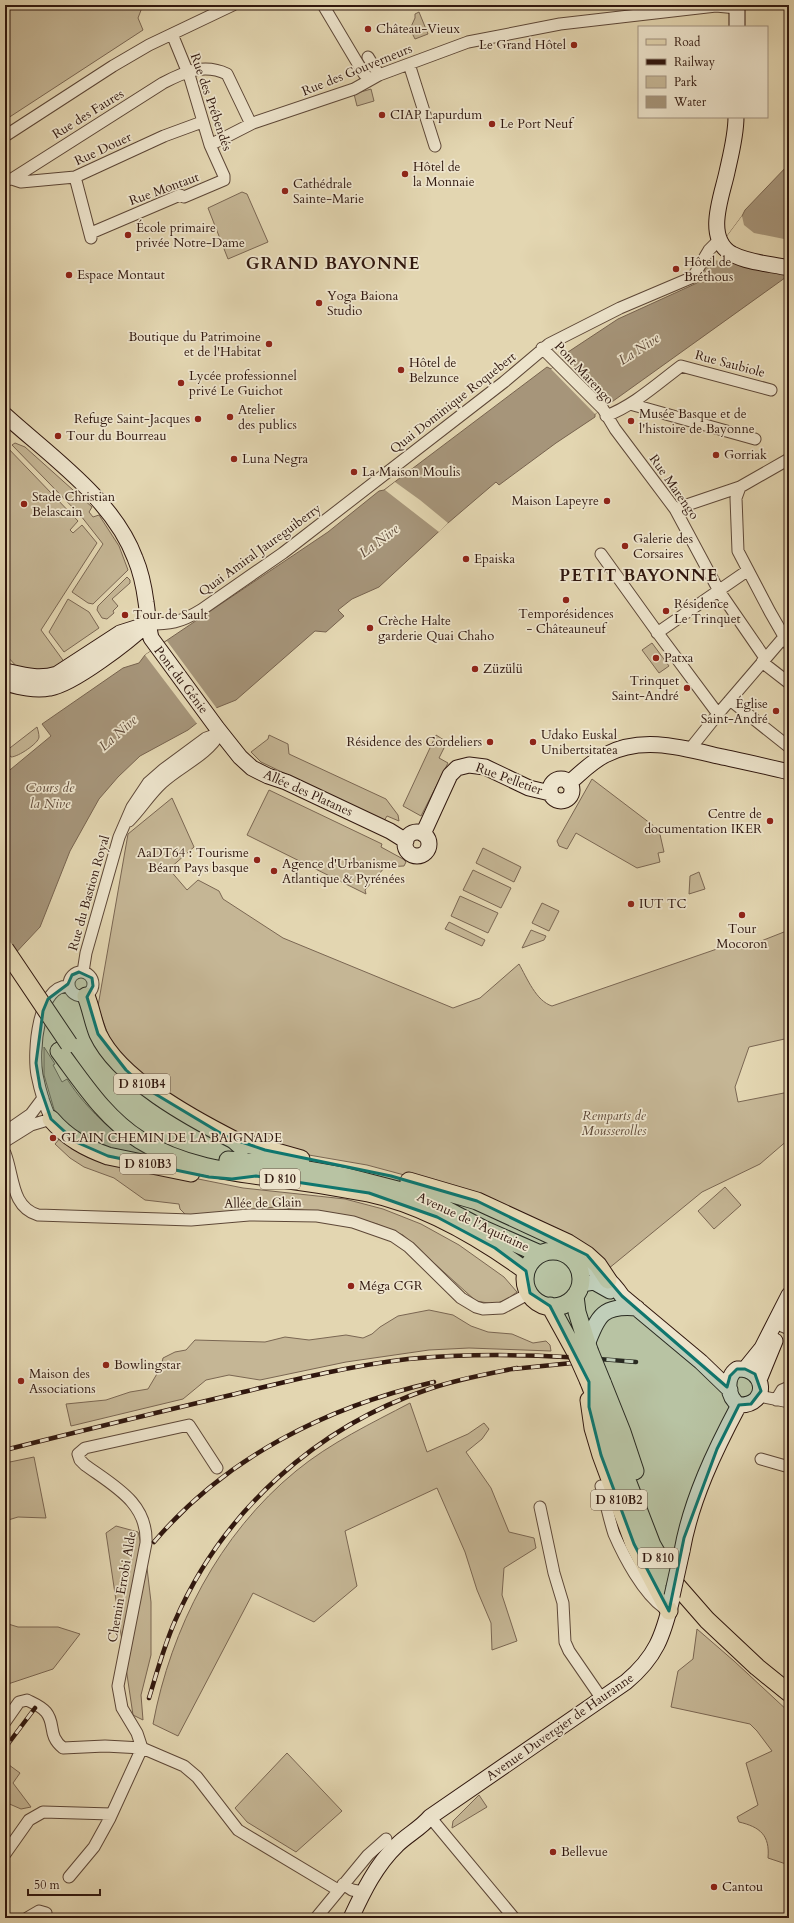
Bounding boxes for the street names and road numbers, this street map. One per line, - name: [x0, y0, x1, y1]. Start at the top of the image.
- street label: Rue des Gouverneurs: [299, 40, 415, 100]
- street label: Rue des Prébendés: [186, 51, 236, 153]
- street label: Rue des Faures: [49, 85, 127, 143]
- street label: Rue Douer: [72, 128, 135, 170]
- street label: Rue Montaut: [127, 168, 201, 210]
- street label: Pont Marengo: [550, 338, 618, 408]
- street label: Rue Saubiole: [693, 346, 767, 382]
- street label: Quai Dominique Roquebert: [386, 348, 520, 458]
- street label: Rue Marengo: [645, 451, 703, 523]
- street label: Quai Amiral Jaureguiberry: [195, 499, 325, 601]
- street label: Pont du Génie: [150, 642, 212, 718]
- street label: Rue Pelletier: [473, 759, 545, 800]
- street label: Allée des Platanes: [261, 765, 355, 821]
- street label: Rue du Bastion Royal: [64, 832, 114, 953]
- road number: D 810B4: [114, 1074, 170, 1094]
- road number: D 810B3: [120, 1154, 176, 1174]
- road number: D 810: [260, 1169, 300, 1189]
- street label: Avenue de l'Aquitaine: [414, 1188, 532, 1256]
- street label: Allée de Glain: [224, 1193, 303, 1213]
- road number: D 810B2: [591, 1490, 647, 1510]
- street label: Chemin Errobi Alde: [103, 1530, 141, 1644]
- road number: D 810: [638, 1548, 678, 1568]
- street label: Avenue Duvergier de Hauranne: [482, 1669, 638, 1785]

